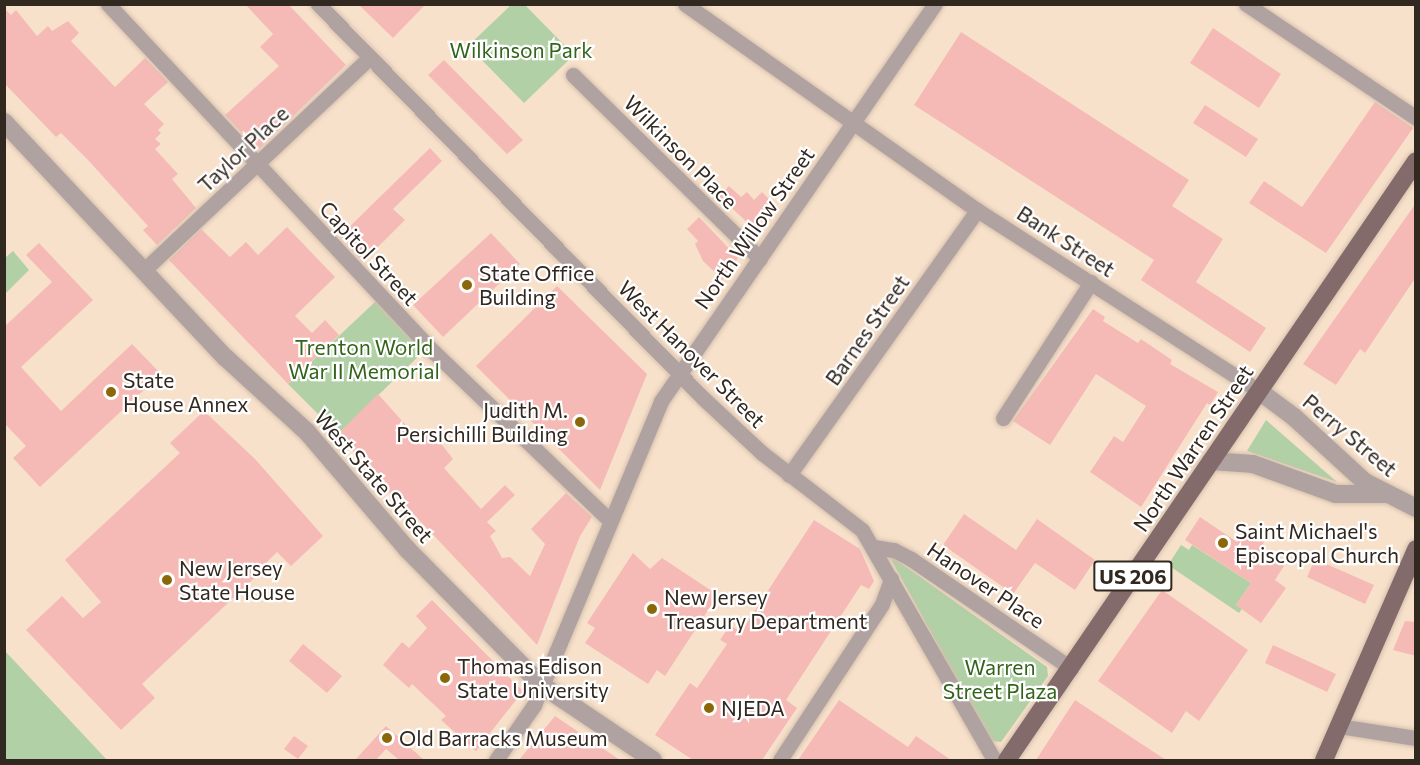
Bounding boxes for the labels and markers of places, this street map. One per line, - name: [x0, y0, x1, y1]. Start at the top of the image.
- place label: State Office Building: [479, 260, 594, 310]
- marker: State Office Building: [460, 278, 474, 292]
- place label: State House Annex: [123, 367, 248, 417]
- marker: State House Annex: [104, 385, 118, 399]
- place label: Judith M. Persichilli Building: [396, 397, 568, 447]
- marker: Judith M. Persichilli Building: [573, 415, 587, 429]
- place label: Saint Michael's Episcopal Church: [1235, 518, 1399, 568]
- marker: Saint Michael's Episcopal Church: [1216, 536, 1230, 550]
- place label: New Jersey State House: [179, 555, 295, 605]
- marker: New Jersey State House: [160, 573, 174, 587]
- place label: New Jersey Treasury Department: [664, 584, 867, 634]
- marker: New Jersey Treasury Department: [645, 602, 659, 616]
- place label: Thomas Edison State University: [457, 653, 609, 703]
- marker: Thomas Edison State University: [438, 671, 452, 685]
- place label: NJEDA: [721, 695, 785, 721]
- marker: NJEDA: [702, 701, 716, 715]
- place label: Old Barracks Museum: [399, 725, 608, 751]
- marker: Old Barracks Museum: [380, 731, 394, 745]

